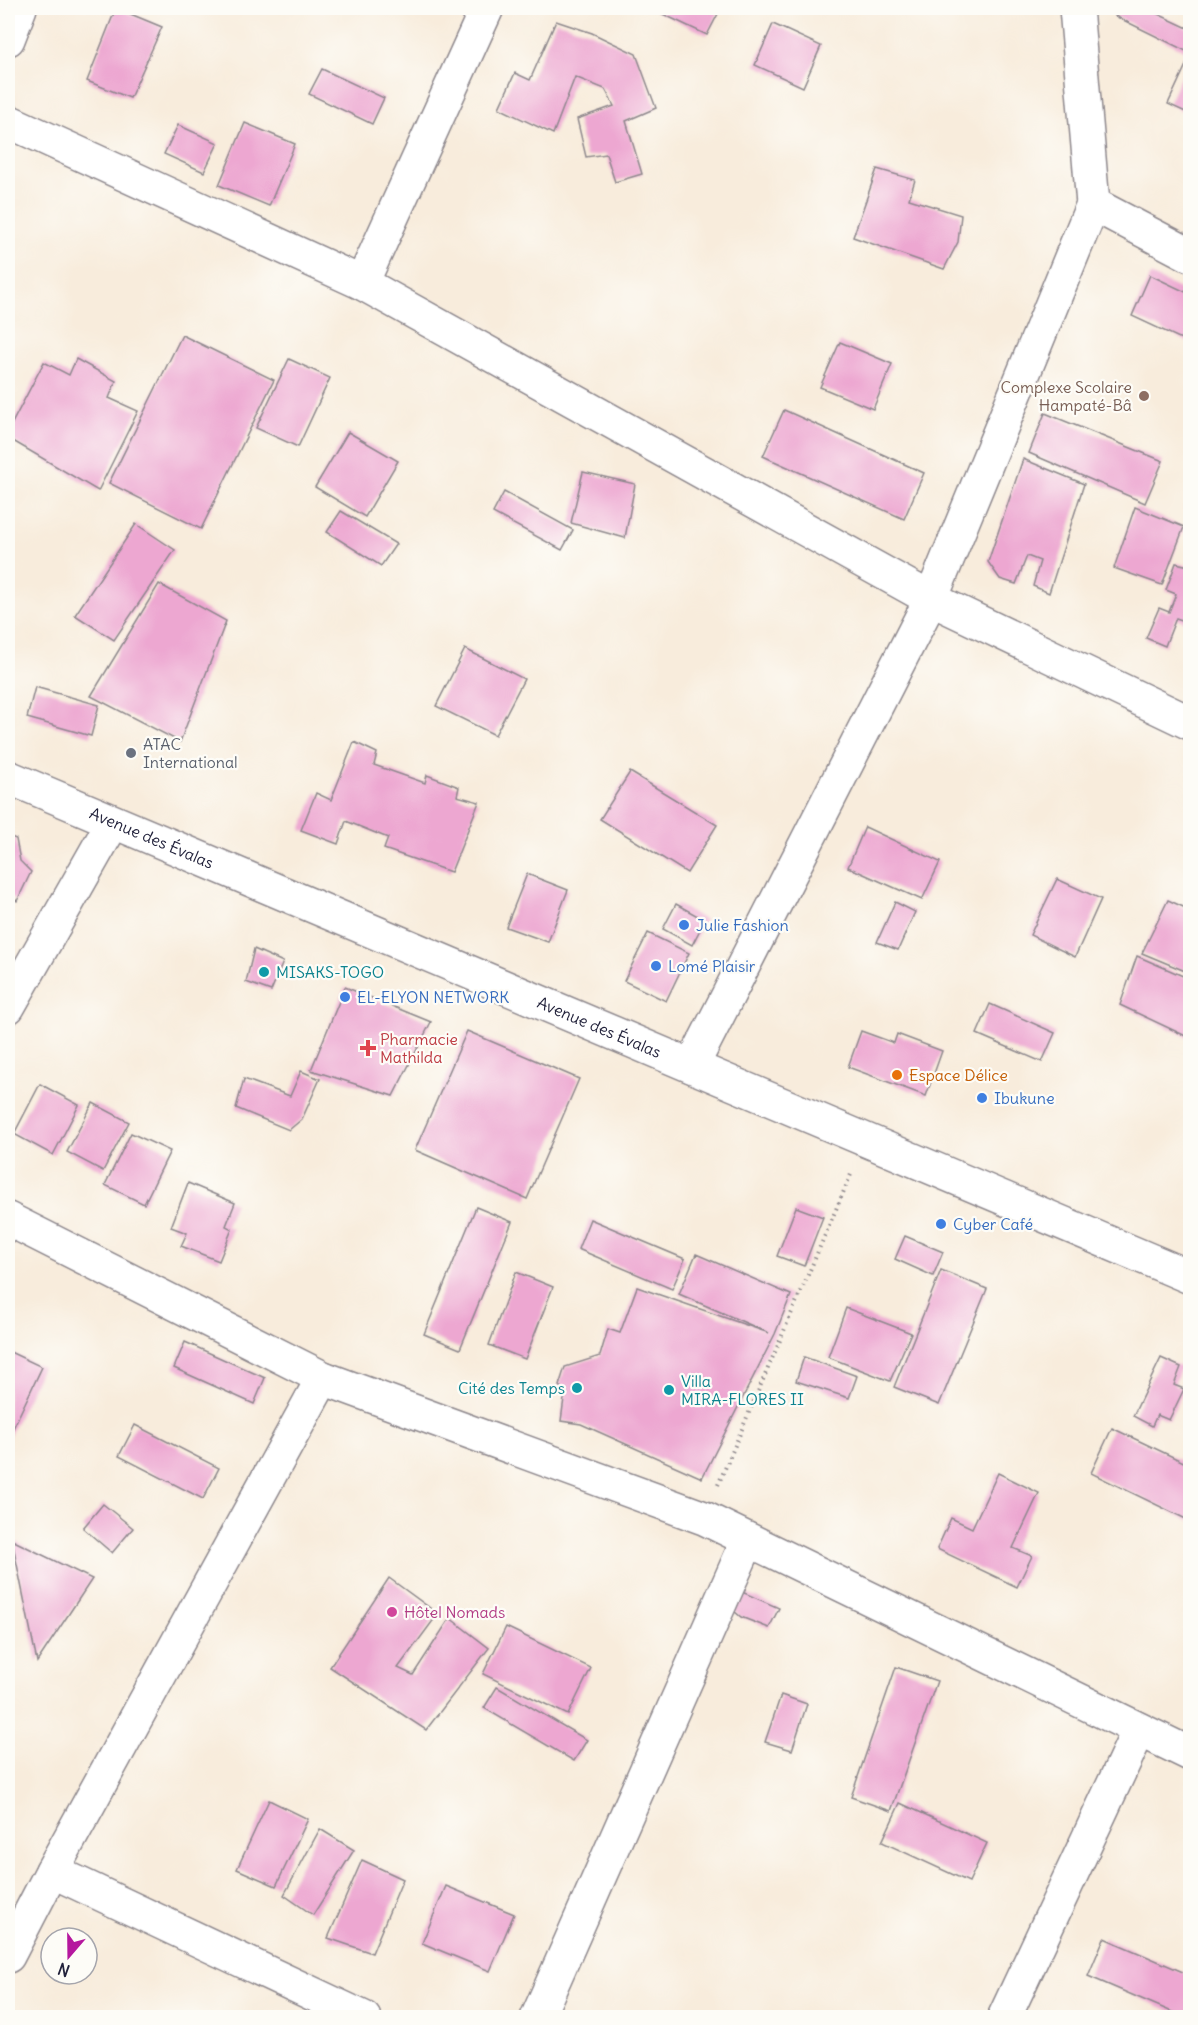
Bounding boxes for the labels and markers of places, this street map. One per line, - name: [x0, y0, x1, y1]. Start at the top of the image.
- place label: Complexe Scolaire Hampaté-Bâ: [1001, 377, 1132, 415]
- marker: Complexe Scolaire Hampaté-Bâ: [1137, 389, 1151, 403]
- place label: ATAC International: [143, 734, 238, 772]
- marker: ATAC International: [124, 746, 138, 760]
- place label: Julie Fashion: [696, 915, 789, 935]
- marker: Julie Fashion: [677, 918, 691, 932]
- place label: Lomé Plaisir: [668, 956, 756, 976]
- marker: Lomé Plaisir: [649, 959, 663, 973]
- place label: MISAKS-TOGO: [276, 962, 384, 982]
- marker: MISAKS-TOGO: [257, 965, 271, 979]
- place label: EL-ELYON NETWORK: [357, 987, 509, 1007]
- marker: EL-ELYON NETWORK: [338, 990, 352, 1004]
- place label: Pharmacie Mathilda: [380, 1029, 458, 1067]
- marker: Pharmacie Mathilda: [361, 1041, 375, 1055]
- place label: Espace Délice: [909, 1065, 1008, 1085]
- marker: Espace Délice: [890, 1068, 904, 1082]
- place label: Ibukune: [994, 1088, 1055, 1108]
- marker: Ibukune: [975, 1091, 989, 1105]
- place label: Cyber Café: [953, 1214, 1033, 1234]
- marker: Cyber Café: [934, 1217, 948, 1231]
- place label: Villa MIRA-FLORES II: [681, 1371, 804, 1409]
- place label: Cité des Temps: [458, 1378, 565, 1398]
- marker: Cité des Temps: [570, 1381, 584, 1395]
- marker: Villa MIRA-FLORES II: [662, 1383, 676, 1397]
- place label: Hôtel Nomads: [404, 1602, 505, 1622]
- marker: Hôtel Nomads: [385, 1605, 399, 1619]

